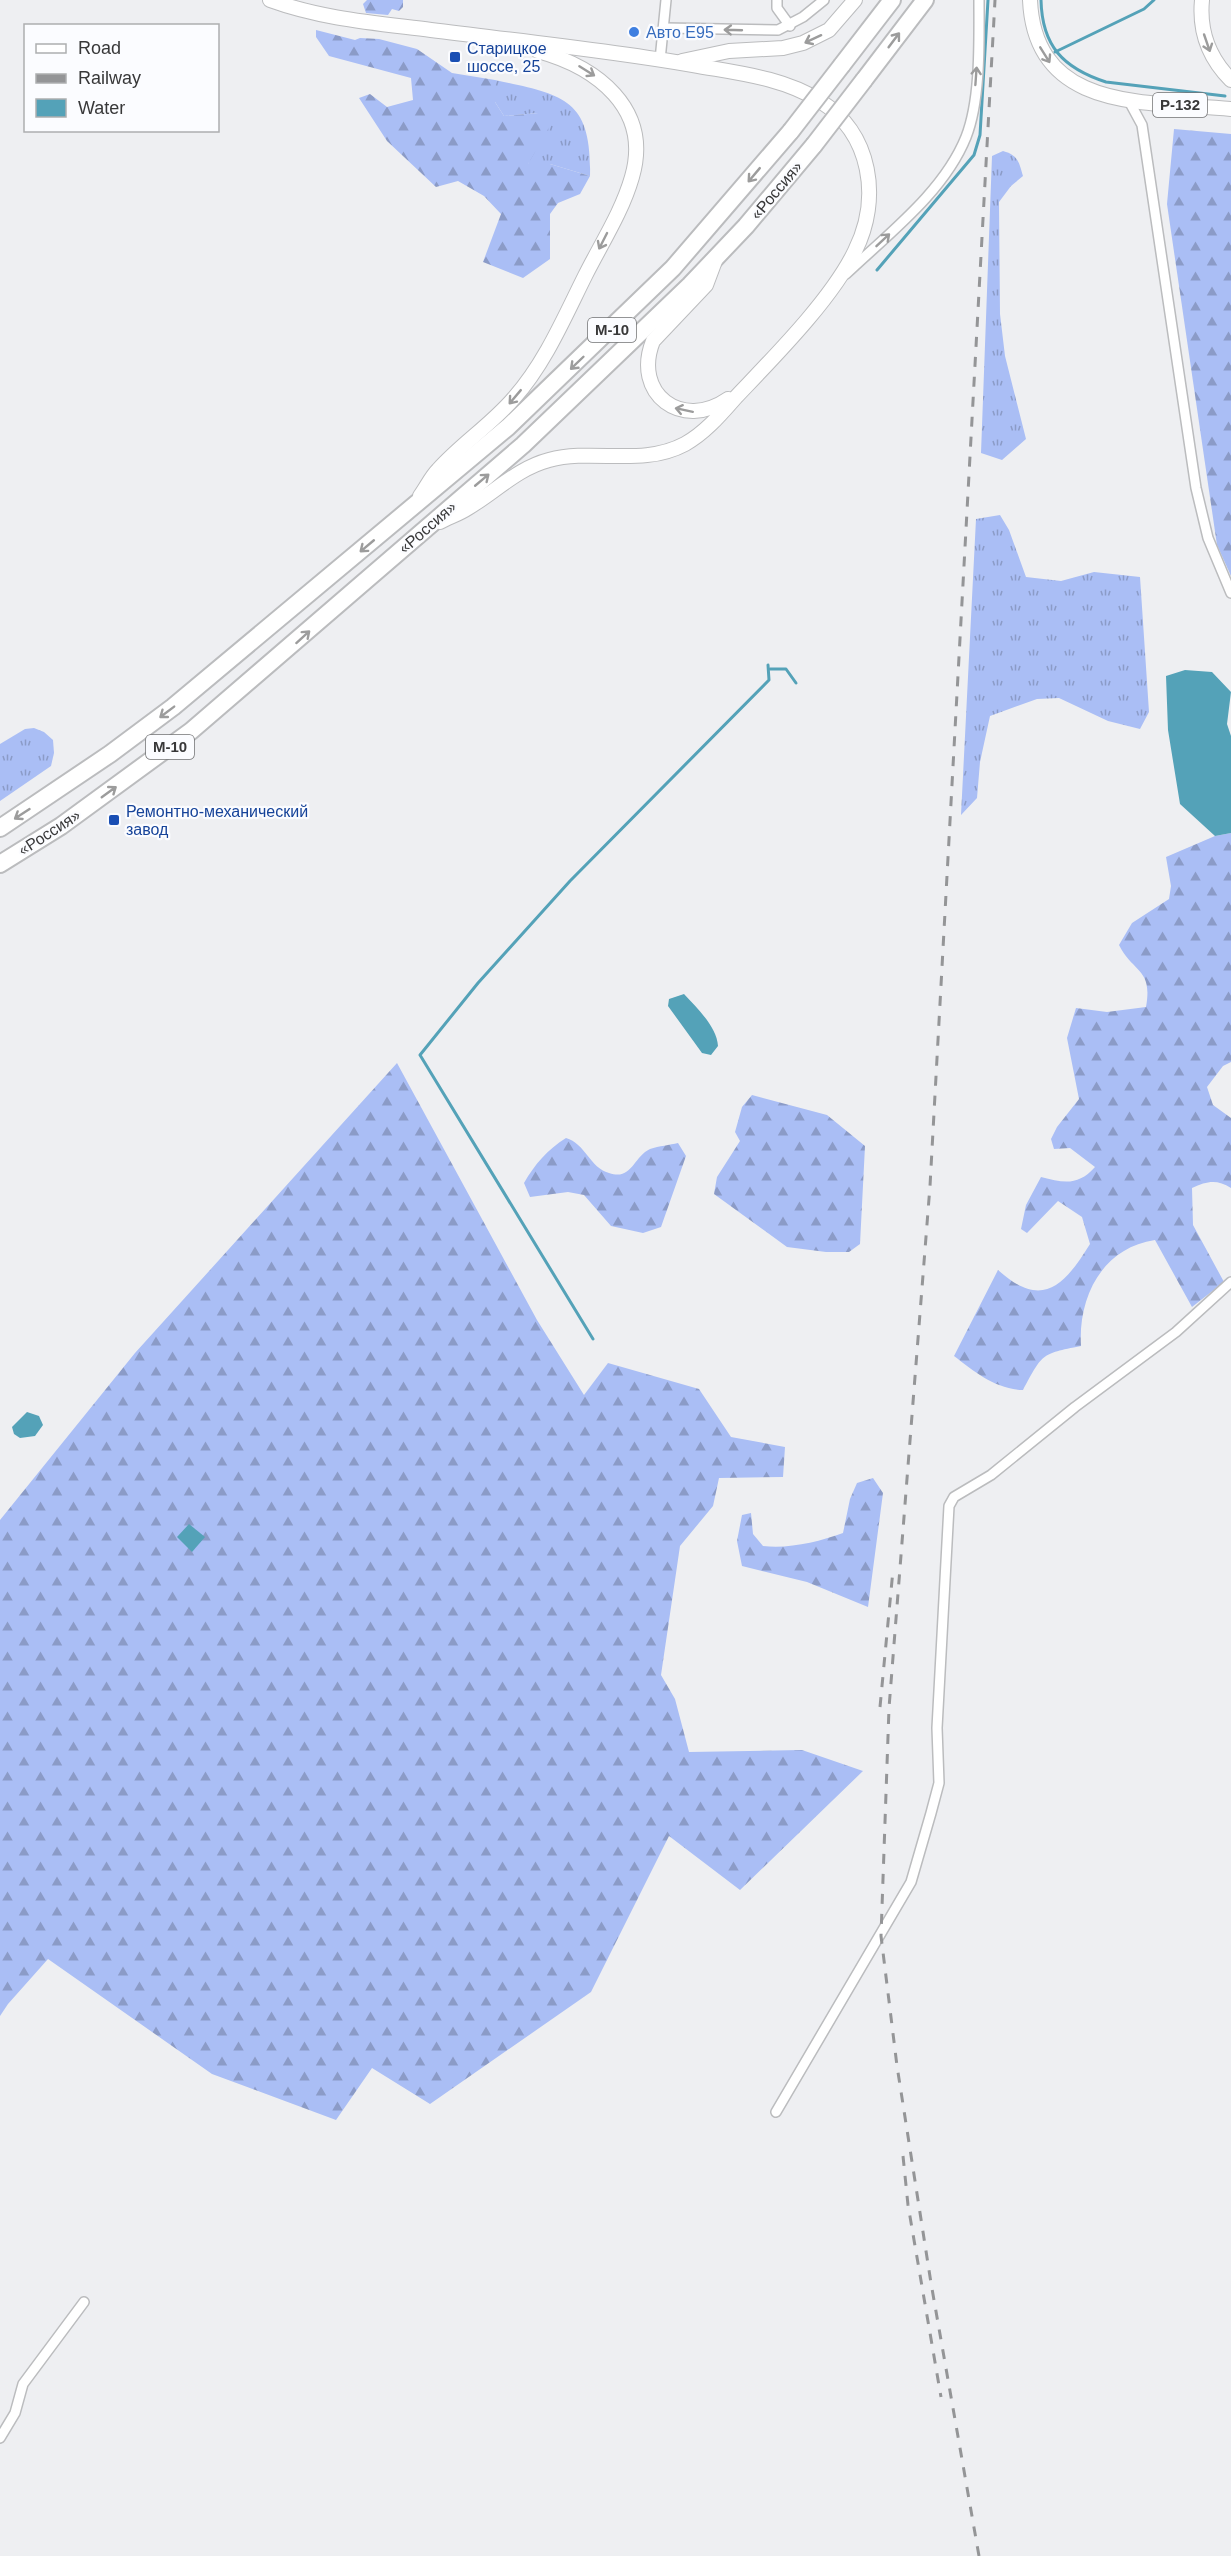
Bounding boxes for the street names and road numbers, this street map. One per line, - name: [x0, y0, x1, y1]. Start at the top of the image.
- road number: Р-132: [1153, 93, 1207, 117]
- street label: «Россия»: [747, 158, 806, 223]
- road number: М-10: [588, 318, 636, 342]
- street label: «Россия»: [395, 498, 459, 557]
- road number: М-10: [146, 735, 194, 759]
- street label: «Россия»: [15, 806, 83, 859]

